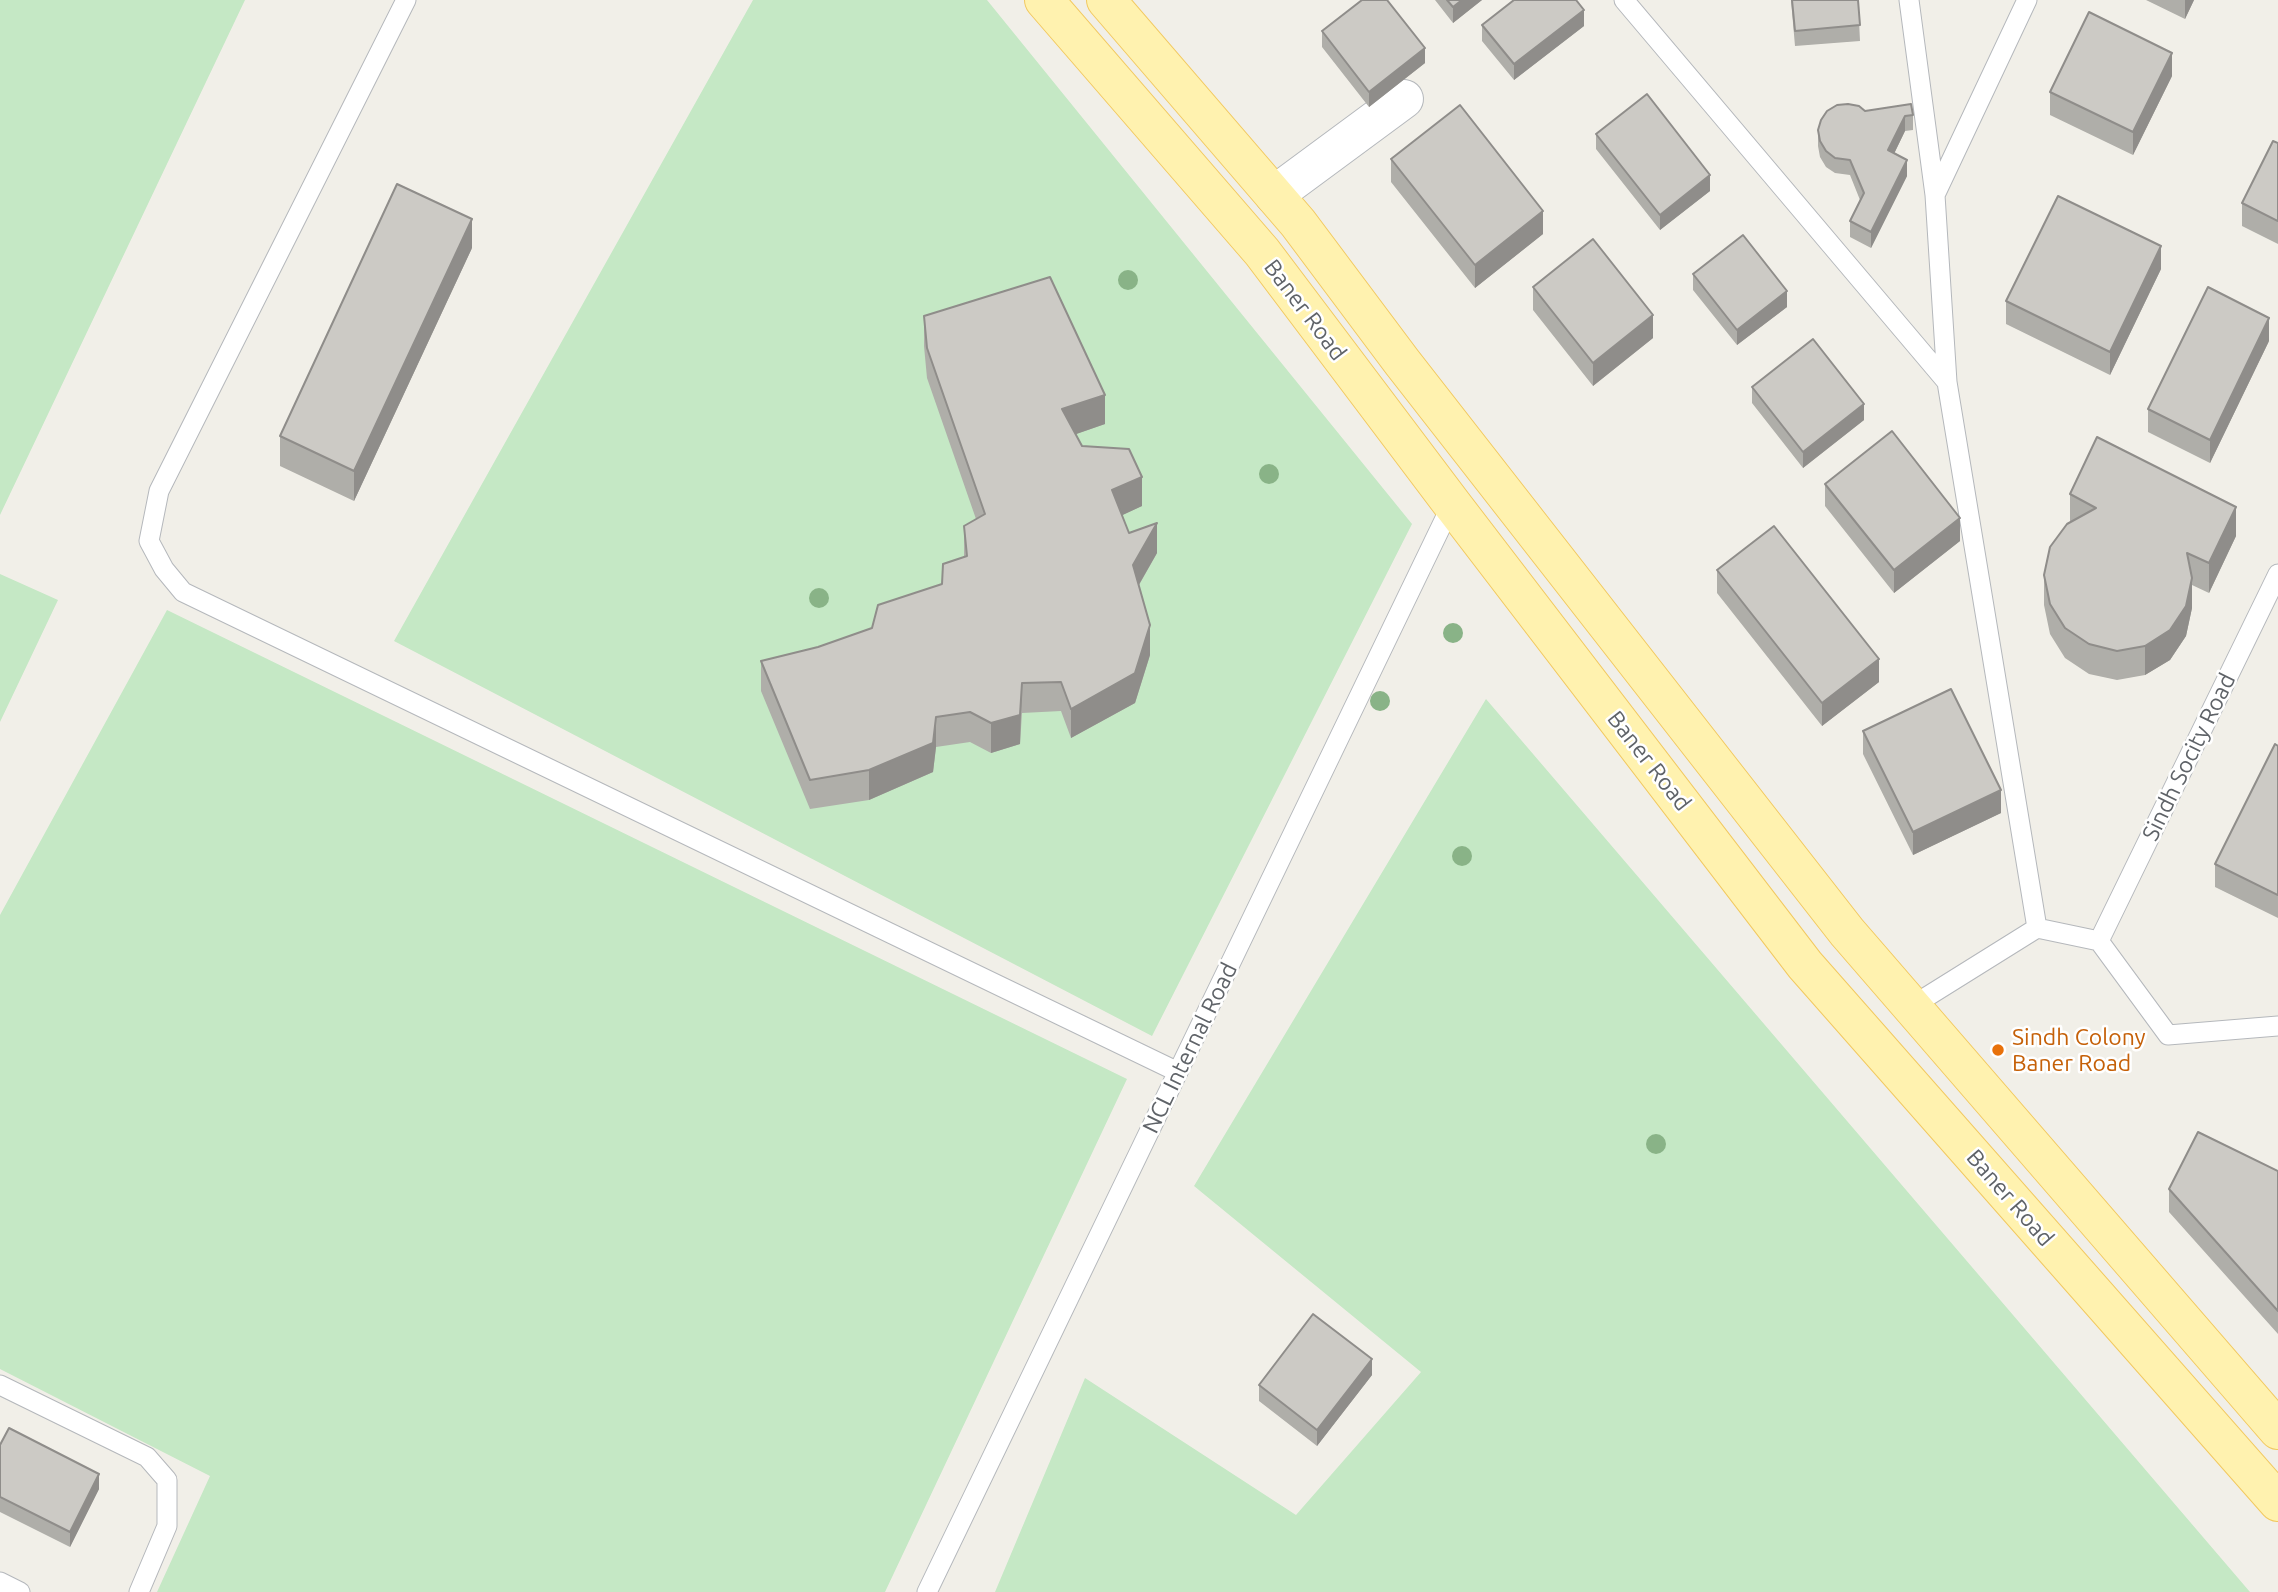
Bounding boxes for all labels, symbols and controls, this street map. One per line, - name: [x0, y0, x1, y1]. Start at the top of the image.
- street label: Baner Road: [1258, 254, 1352, 366]
- street label: Sindh Socity Road: [2137, 669, 2241, 845]
- street label: Baner Road: [1601, 706, 1697, 816]
- street label: NCL Internal Road: [1137, 958, 1243, 1138]
- place label: Sindh Colony Baner Road: [2012, 1023, 2146, 1077]
- marker: Sindh Colony Baner Road: [1990, 1042, 2006, 1058]
- street label: Baner Road: [1960, 1144, 2060, 1252]

